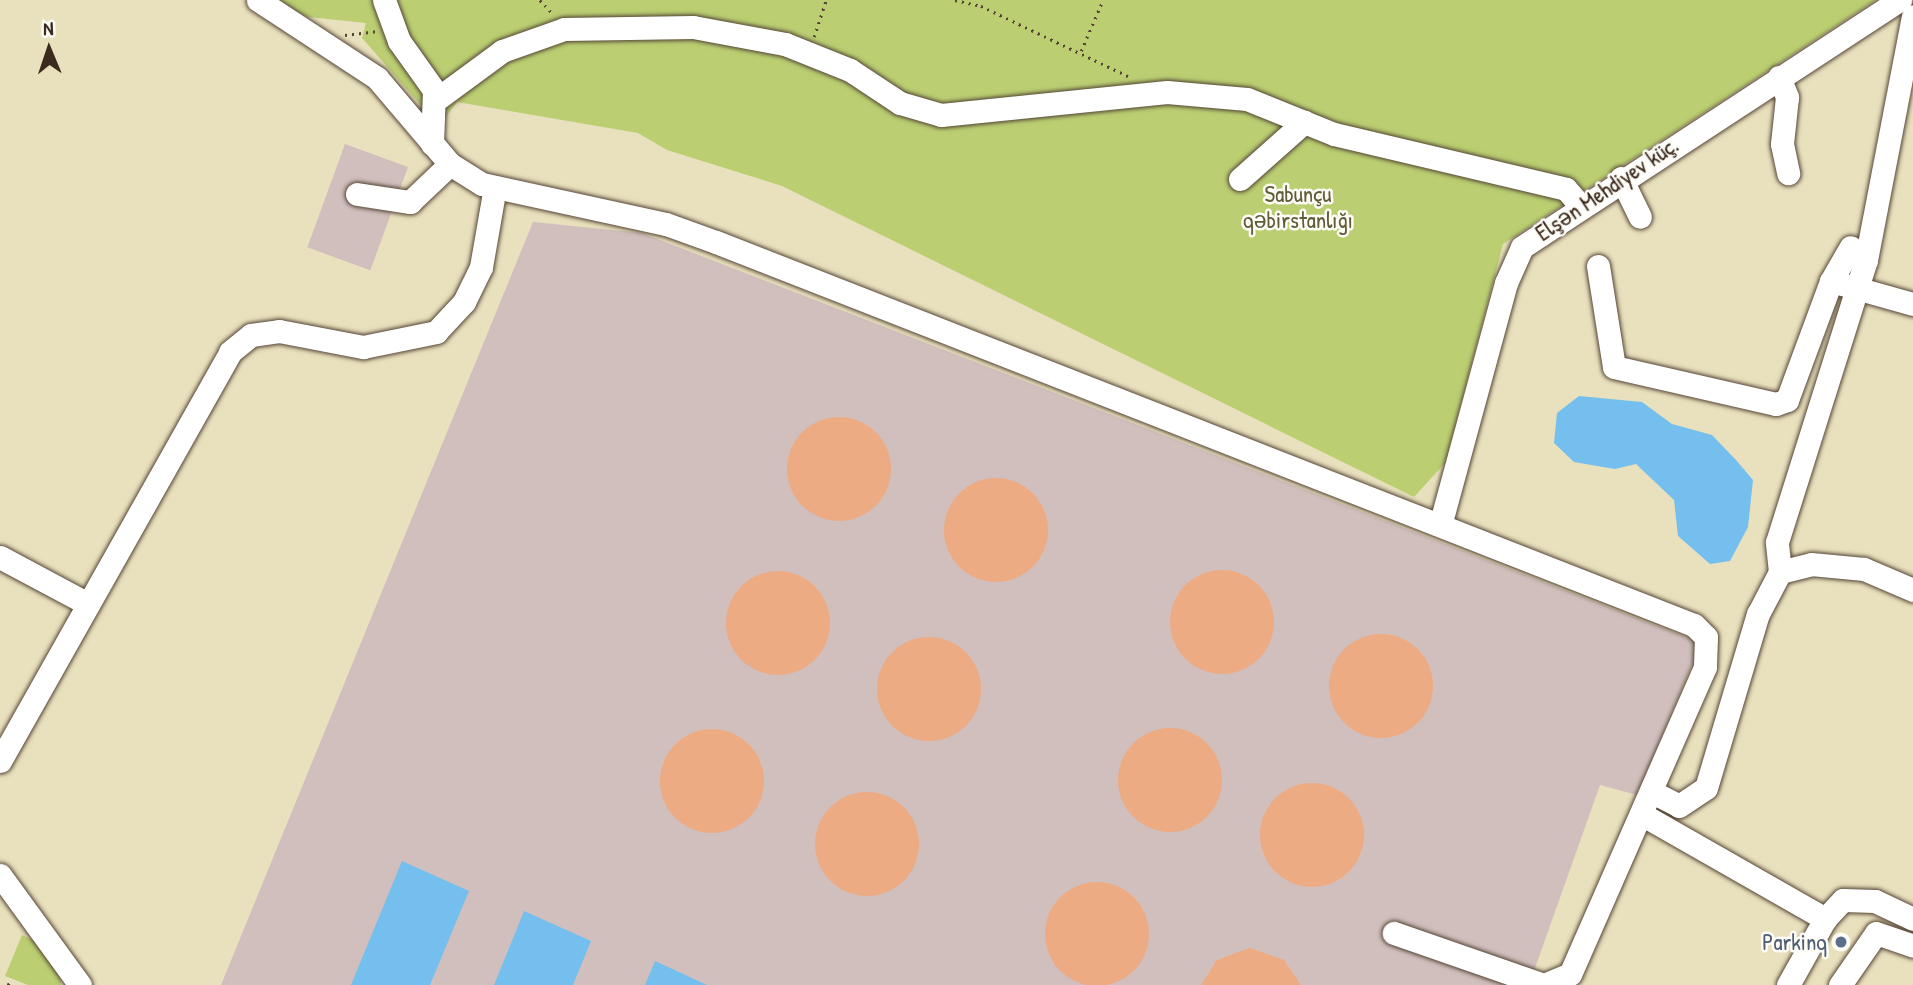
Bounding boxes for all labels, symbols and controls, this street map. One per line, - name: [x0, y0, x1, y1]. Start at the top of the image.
- north arrow: [14, 14, 84, 84]
- text: N: [43, 15, 54, 41]
- street label: Elşən Mehdiyev küç.: [1530, 131, 1684, 247]
- park label: Sabunçu qəbirstanlığı: [1243, 180, 1353, 234]
- place label: Parkinq: [1762, 928, 1827, 956]
- marker: Parkinq: [1833, 934, 1849, 950]

